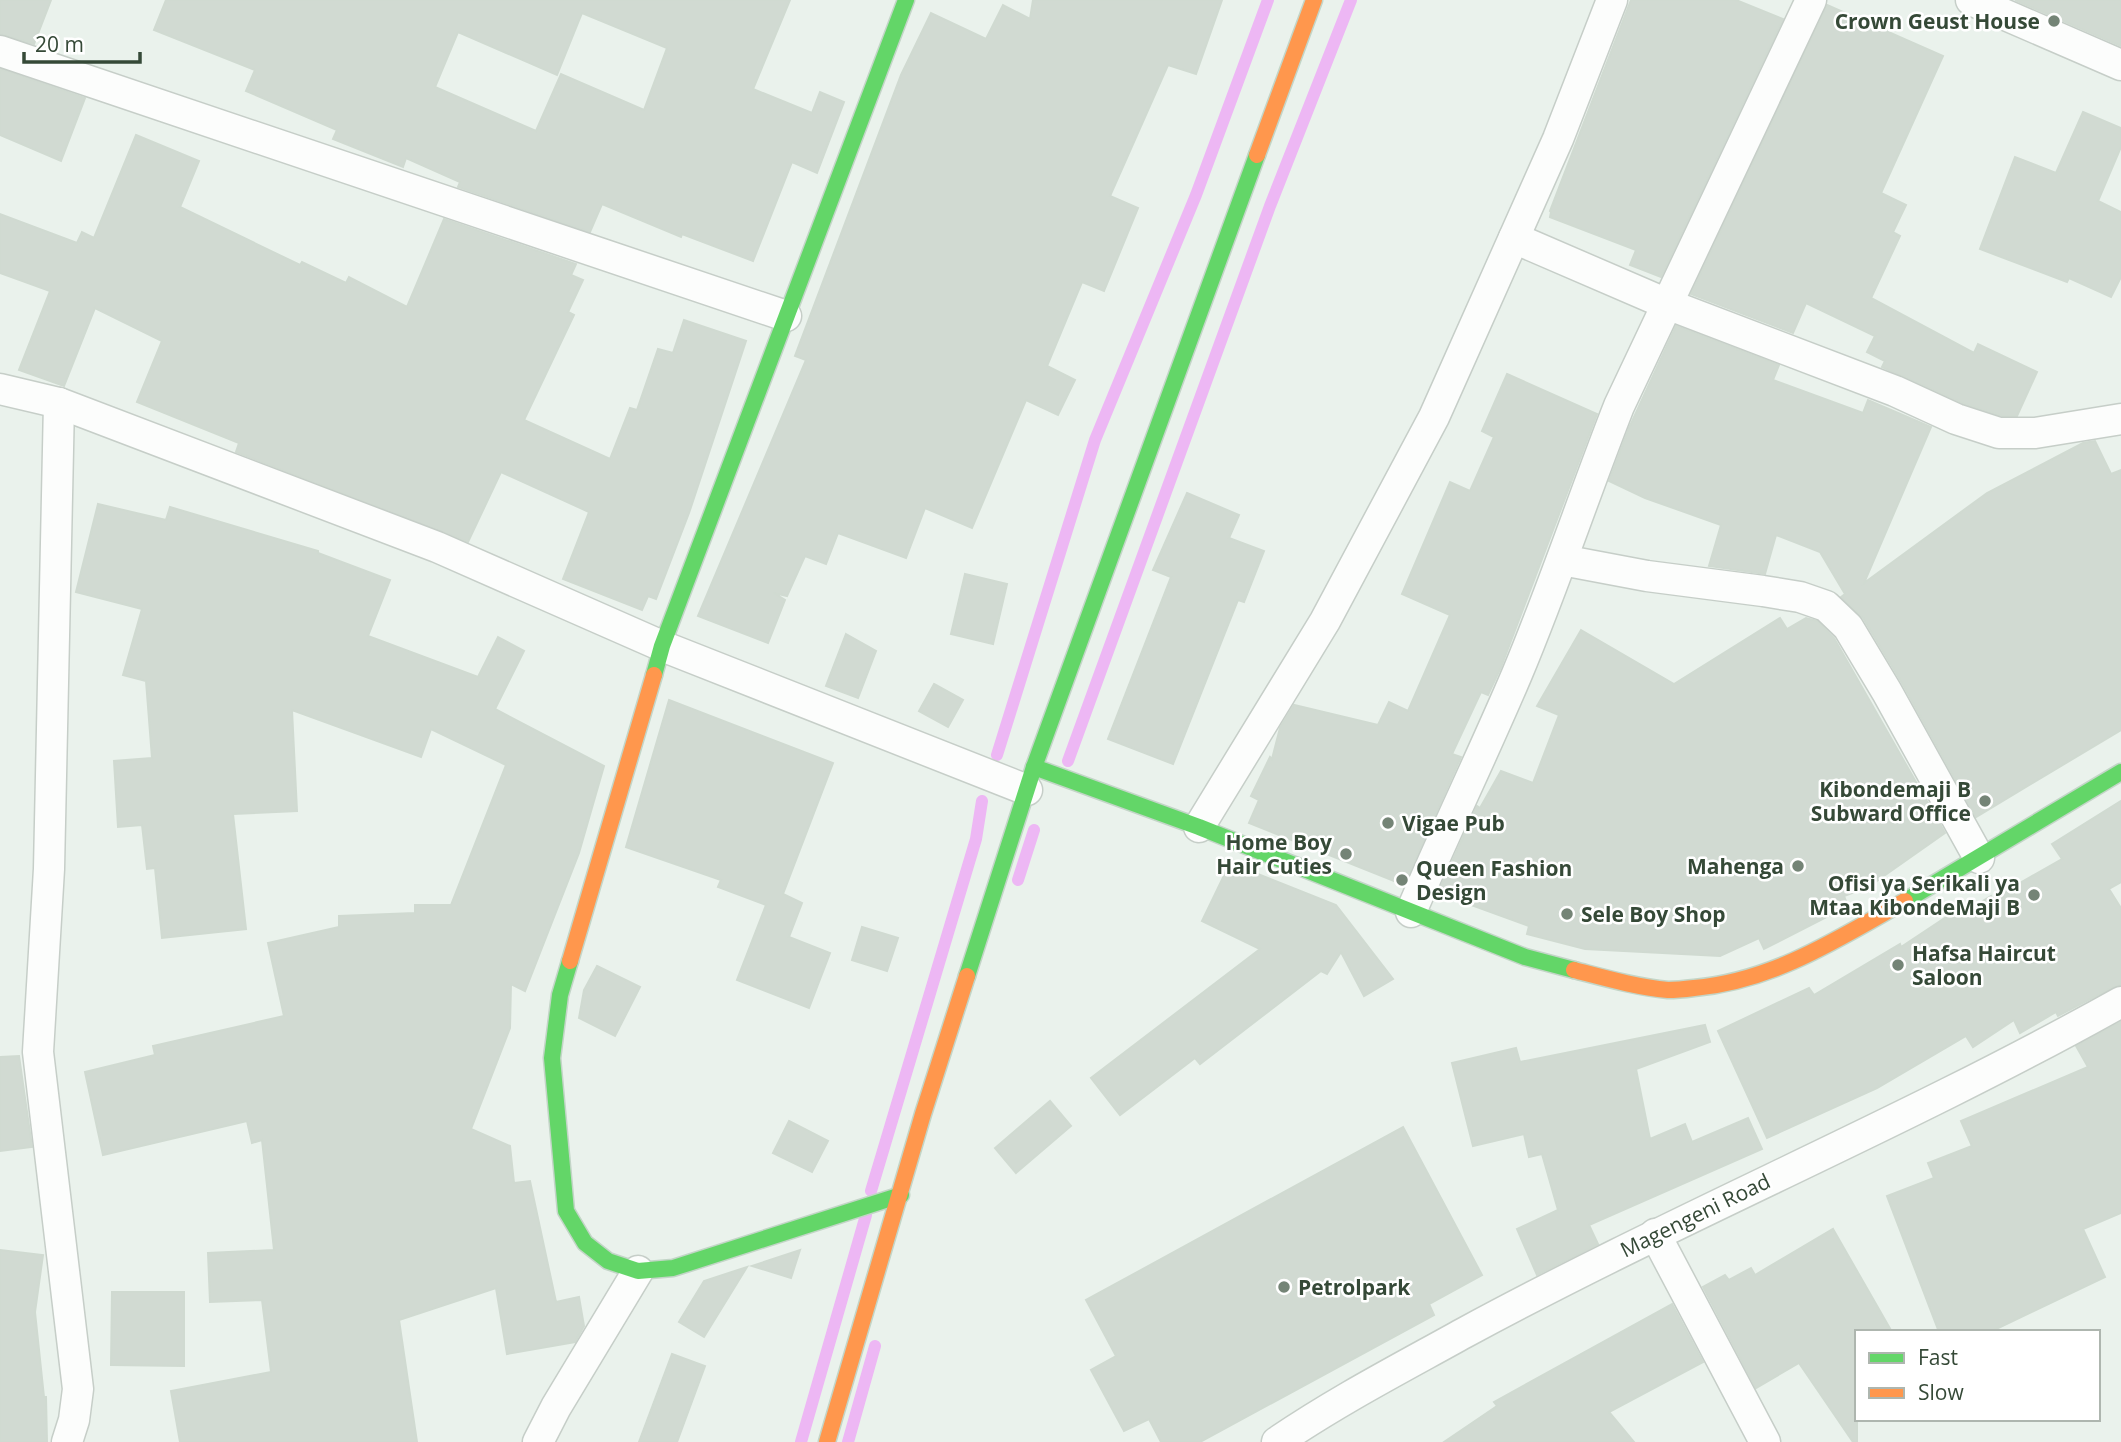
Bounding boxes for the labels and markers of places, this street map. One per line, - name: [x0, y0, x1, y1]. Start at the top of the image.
- place label: Crown Geust House: [1835, 7, 2040, 35]
- marker: Crown Geust House: [2046, 13, 2062, 29]
- place label: Kibondemaji B Subward Office: [1811, 775, 1971, 827]
- marker: Kibondemaji B Subward Office: [1977, 793, 1993, 809]
- place label: Vigae Pub: [1402, 809, 1505, 837]
- marker: Vigae Pub: [1380, 815, 1396, 831]
- place label: Home Boy Hair Cuties: [1216, 828, 1332, 880]
- marker: Home Boy Hair Cuties: [1338, 846, 1354, 862]
- place label: Mahenga: [1687, 852, 1784, 880]
- place label: Queen Fashion Design: [1416, 854, 1572, 906]
- marker: Mahenga: [1790, 858, 1806, 874]
- place label: Ofisi ya Serikali ya Mtaa KibondeMaji B: [1809, 869, 2020, 921]
- marker: Queen Fashion Design: [1394, 872, 1410, 888]
- marker: Ofisi ya Serikali ya Mtaa KibondeMaji B: [2026, 887, 2042, 903]
- place label: Sele Boy Shop: [1581, 900, 1725, 928]
- marker: Sele Boy Shop: [1559, 906, 1575, 922]
- place label: Hafsa Haircut Saloon: [1912, 939, 2056, 991]
- marker: Hafsa Haircut Saloon: [1890, 957, 1906, 973]
- place label: Petrolpark: [1298, 1273, 1411, 1301]
- marker: Petrolpark: [1276, 1279, 1292, 1295]

